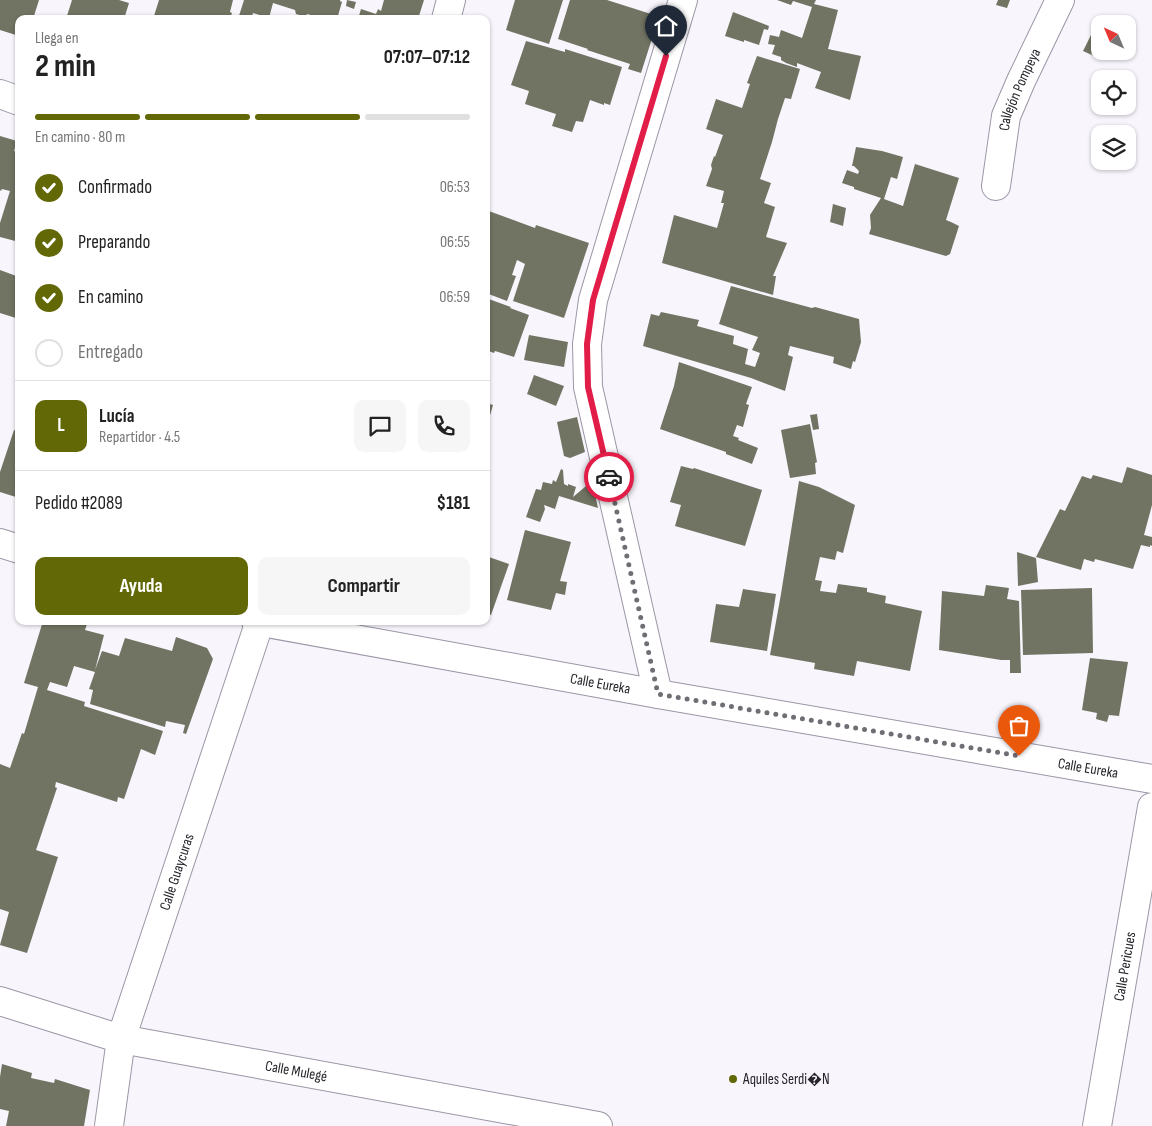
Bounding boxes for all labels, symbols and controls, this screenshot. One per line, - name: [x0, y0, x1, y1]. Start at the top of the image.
- pin: [645, 5, 687, 56]
- icon: home: [652, 12, 680, 40]
- north arrow: [1091, 15, 1136, 60]
- map controls: [1091, 15, 1136, 170]
- text: Llega en: [35, 29, 79, 48]
- street label: Callejón Pompeya: [995, 45, 1045, 132]
- text: 07:07–07:12: [384, 46, 470, 69]
- text: 2 min: [35, 47, 96, 86]
- button: locate: [1091, 70, 1136, 115]
- button: layers: [1091, 125, 1136, 170]
- text: En camino · 80 m: [35, 128, 125, 147]
- icon: check: [35, 174, 63, 202]
- text: Confirmado: [78, 176, 152, 199]
- text: 06:53: [440, 178, 470, 197]
- icon: check: [35, 229, 63, 257]
- text: Preparando: [78, 231, 150, 254]
- text: 06:55: [440, 233, 470, 252]
- icon: check: [35, 284, 63, 312]
- text: En camino: [78, 286, 143, 309]
- text: 06:59: [439, 288, 470, 307]
- text: Entregado: [78, 341, 143, 364]
- button: chat: [354, 400, 406, 452]
- button: phone: [418, 400, 470, 452]
- text: Lucía: [99, 405, 134, 428]
- text: L: [57, 414, 65, 437]
- text: Repartidor · 4.5: [99, 428, 180, 447]
- courier: [584, 452, 634, 502]
- icon: car: [595, 463, 623, 491]
- text: Pedido #2089: [35, 492, 123, 515]
- text: $181: [436, 492, 470, 515]
- button: Ayuda: [35, 557, 248, 615]
- button: Compartir: [258, 557, 470, 615]
- street label: Calle Eureka: [569, 669, 632, 698]
- pin: [998, 705, 1040, 756]
- icon: bag: [1005, 712, 1033, 740]
- street label: Calle Eureka: [1056, 753, 1120, 783]
- street label: Calle Guaycuras: [155, 831, 198, 913]
- street label: Calle Pericues: [1109, 930, 1140, 1002]
- street label: Calle Mulegé: [264, 1056, 329, 1086]
- place label: Aquiles Serdi�N: [742, 1070, 830, 1089]
- marker: Aquiles Serdi�N: [727, 1073, 739, 1085]

